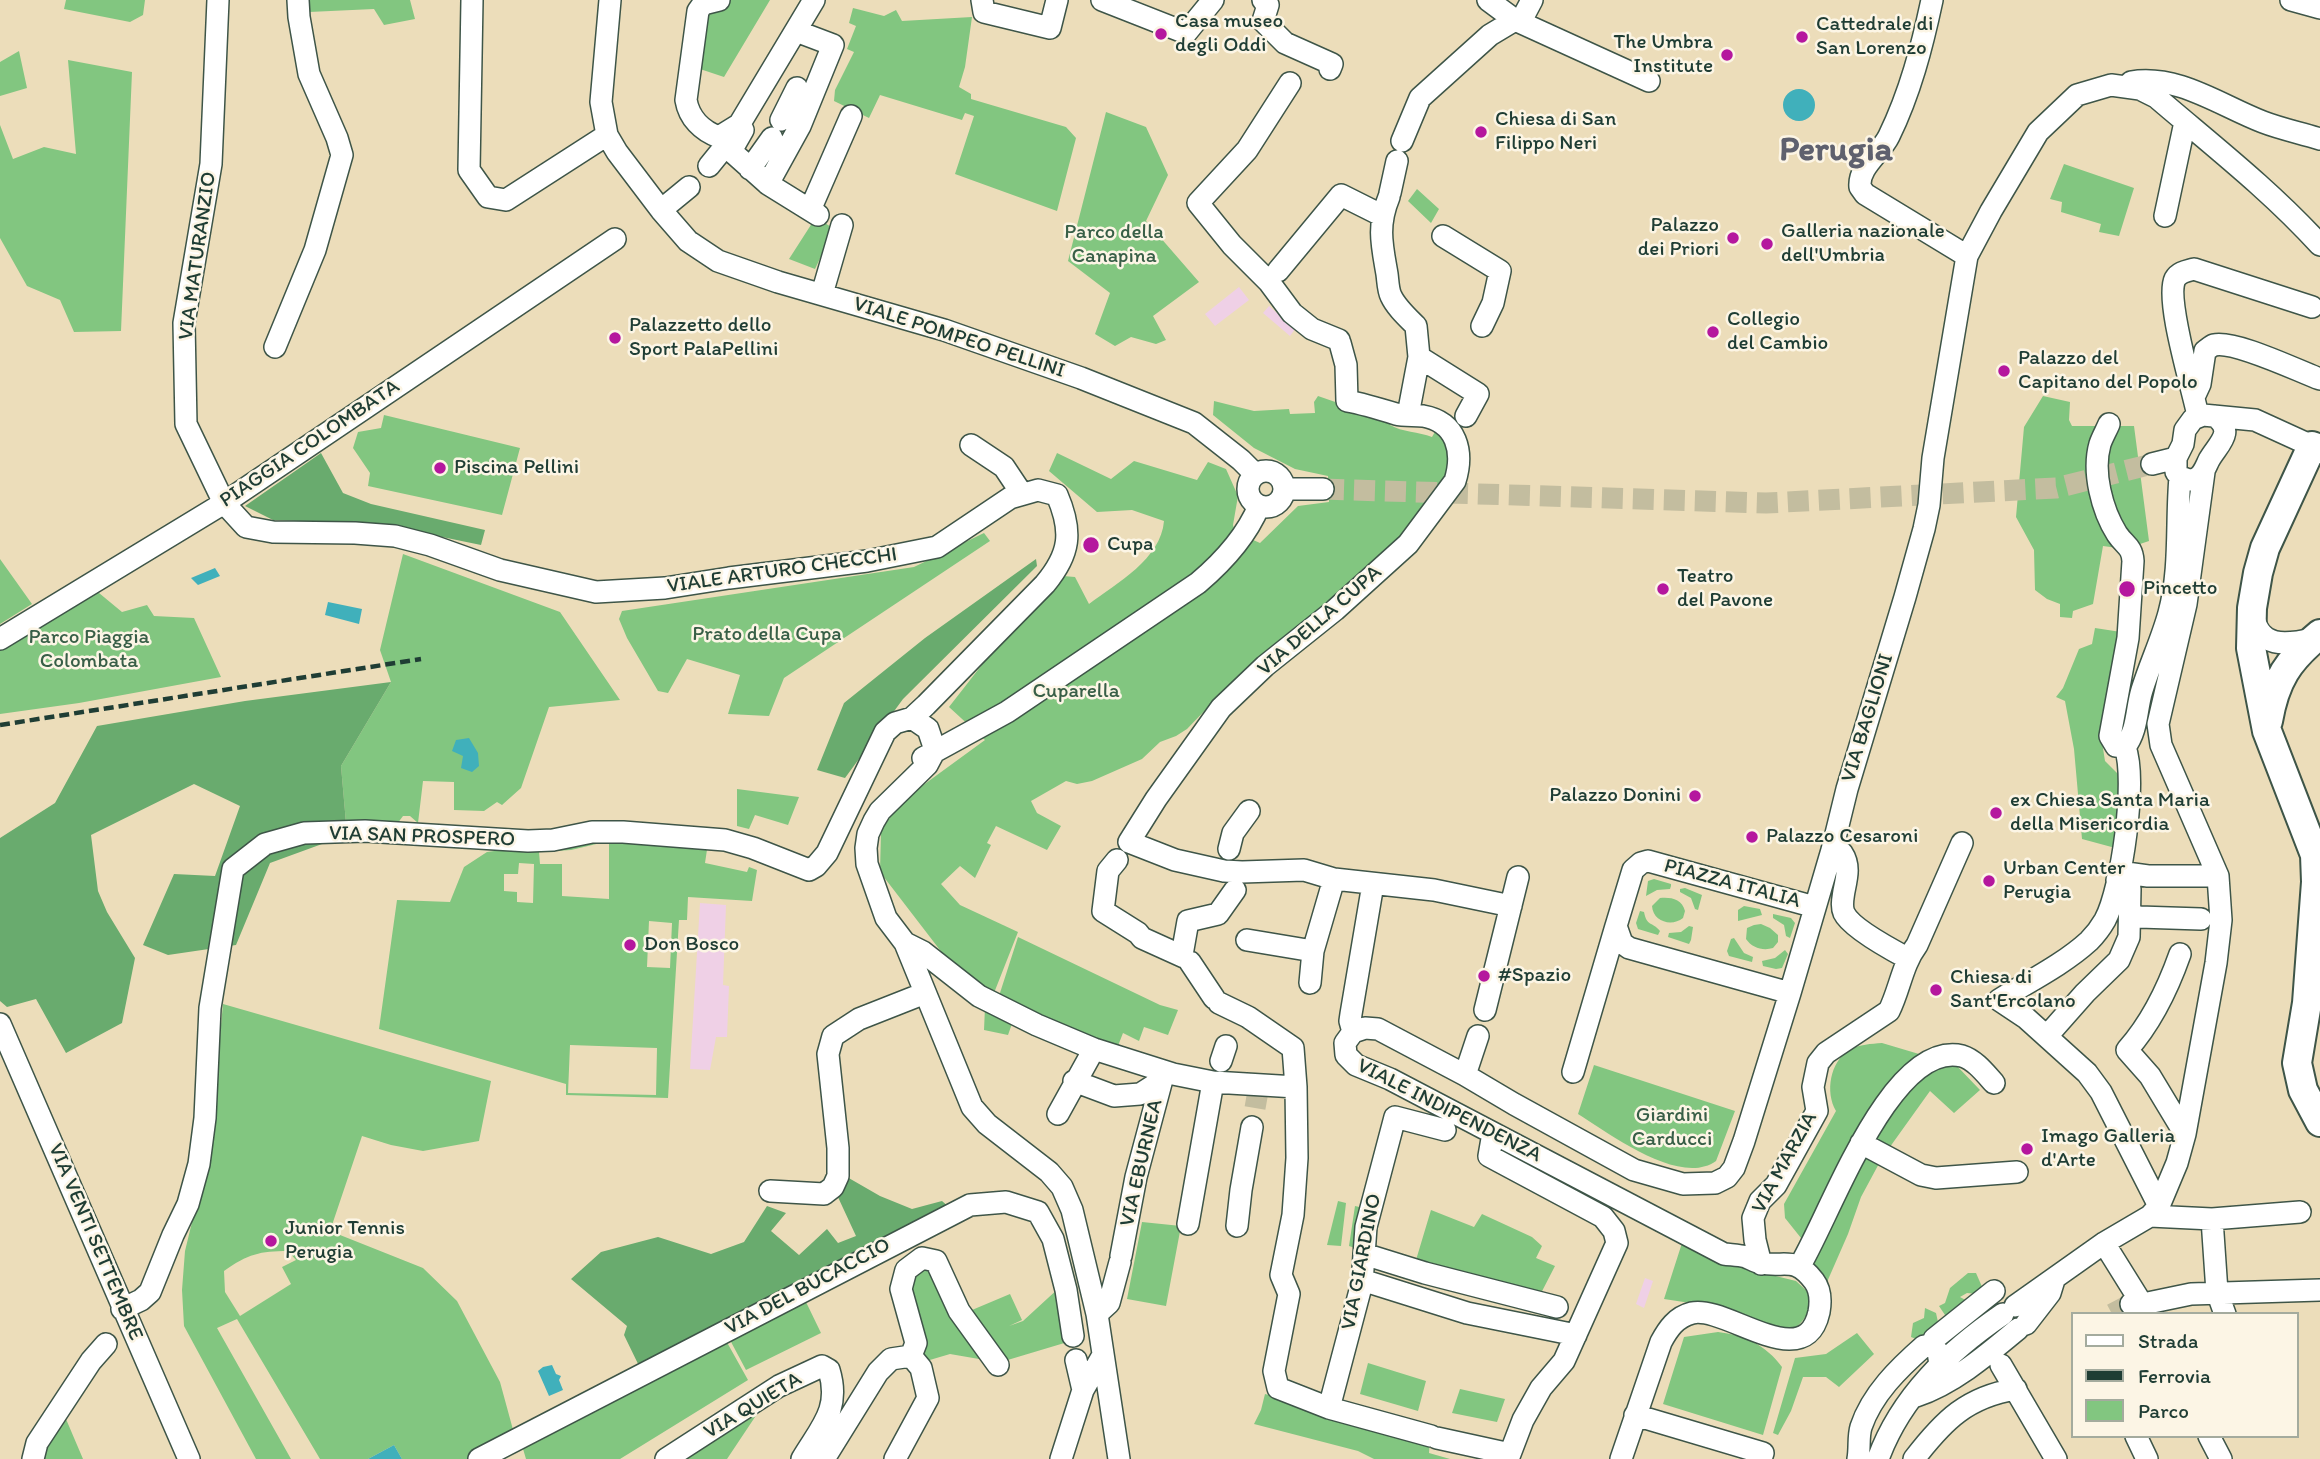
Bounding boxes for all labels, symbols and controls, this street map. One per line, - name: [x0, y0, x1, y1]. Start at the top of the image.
- place label: Casa museo degli Oddi: [1175, 9, 1283, 59]
- place label: Cattedrale di San Lorenzo: [1816, 12, 1933, 62]
- marker: Casa museo degli Oddi: [1153, 26, 1169, 42]
- marker: Cattedrale di San Lorenzo: [1794, 29, 1810, 45]
- place label: The Umbra Institute: [1613, 30, 1713, 80]
- marker: The Umbra Institute: [1719, 47, 1735, 63]
- place label: Chiesa di San Filippo Neri: [1495, 107, 1616, 157]
- marker: Chiesa di San Filippo Neri: [1473, 124, 1489, 140]
- district label: Perugia: [1779, 130, 1893, 172]
- street label: VIA MATURANZIO: [174, 170, 222, 342]
- place label: Palazzo dei Priori: [1638, 213, 1719, 263]
- place label: Galleria nazionale dell'Umbria: [1781, 219, 1945, 269]
- park label: Parco della Canapina: [1064, 220, 1164, 270]
- marker: Palazzo dei Priori: [1725, 230, 1741, 246]
- marker: Galleria nazionale dell'Umbria: [1759, 236, 1775, 252]
- street label: VIALE POMPEO PELLINI: [850, 292, 1068, 384]
- place label: Collegio del Cambio: [1727, 307, 1828, 357]
- place label: Palazzetto dello Sport PalaPellini: [629, 313, 778, 363]
- marker: Collegio del Cambio: [1705, 324, 1721, 340]
- marker: Palazzetto dello Sport PalaPellini: [607, 330, 623, 346]
- place label: Palazzo del Capitano del Popolo: [2018, 346, 2198, 396]
- marker: Palazzo del Capitano del Popolo: [1996, 363, 2012, 379]
- street label: PIAGGIA COLOMBATA: [215, 374, 405, 514]
- place label: Piscina Pellini: [454, 455, 579, 481]
- marker: Piscina Pellini: [432, 460, 448, 476]
- place label: Cupa: [1107, 532, 1153, 558]
- marker: Cupa: [1081, 535, 1101, 555]
- street label: VIALE ARTURO CHECCHI: [665, 542, 899, 600]
- street label: VIA DELLA CUPA: [1253, 560, 1387, 682]
- place label: Teatro del Pavone: [1677, 564, 1773, 614]
- place label: Pincetto: [2143, 576, 2217, 602]
- marker: Pincetto: [2117, 579, 2137, 599]
- marker: Teatro del Pavone: [1655, 581, 1671, 597]
- park label: Prato della Cupa: [692, 622, 842, 648]
- park label: Parco Piaggia Colombata: [29, 625, 149, 675]
- street label: VIA BAGLIONI: [1837, 651, 1899, 785]
- park label: Cuparella: [1032, 679, 1120, 705]
- place label: Palazzo Donini: [1549, 783, 1681, 809]
- marker: Palazzo Donini: [1687, 788, 1703, 804]
- place label: ex Chiesa Santa Maria della Misericordia: [2010, 788, 2210, 838]
- marker: ex Chiesa Santa Maria della Misericordia: [1988, 805, 2004, 821]
- street label: VIA SAN PROSPERO: [328, 821, 516, 853]
- place label: Palazzo Cesaroni: [1766, 824, 1918, 850]
- marker: Palazzo Cesaroni: [1744, 829, 1760, 845]
- street label: PIAZZA ITALIA: [1661, 854, 1803, 914]
- place label: Urban Center Perugia: [2003, 856, 2125, 906]
- marker: Urban Center Perugia: [1981, 873, 1997, 889]
- place label: Don Bosco: [644, 932, 739, 958]
- marker: Don Bosco: [622, 937, 638, 953]
- place label: #Spazio: [1498, 963, 1571, 989]
- place label: Chiesa di Sant'Ercolano: [1950, 965, 2076, 1015]
- marker: #Spazio: [1476, 968, 1492, 984]
- marker: Chiesa di Sant'Ercolano: [1928, 982, 1944, 998]
- street label: VIALE INDIPENDENZA: [1352, 1053, 1546, 1169]
- street label: VIA EBURNEA: [1115, 1097, 1169, 1229]
- park label: Giardini Carducci: [1632, 1103, 1712, 1153]
- street label: VIA MARZIA: [1747, 1108, 1823, 1218]
- place label: Imago Galleria d'Arte: [2041, 1124, 2175, 1174]
- street label: VIA VENTI SETTEMBRE: [42, 1140, 148, 1344]
- marker: Imago Galleria d'Arte: [2019, 1141, 2035, 1157]
- street label: VIA GIARDINO: [1336, 1192, 1388, 1332]
- place label: Junior Tennis Perugia: [285, 1216, 405, 1266]
- marker: Junior Tennis Perugia: [263, 1233, 279, 1249]
- street label: VIA DEL BUCACCIO: [721, 1233, 895, 1341]
- legend: [2072, 1312, 2299, 1438]
- text: Strada: [2138, 1328, 2198, 1353]
- text: Ferrovia: [2138, 1363, 2211, 1388]
- street label: VIA QUIETA: [699, 1367, 807, 1445]
- text: Parco: [2138, 1398, 2189, 1423]

